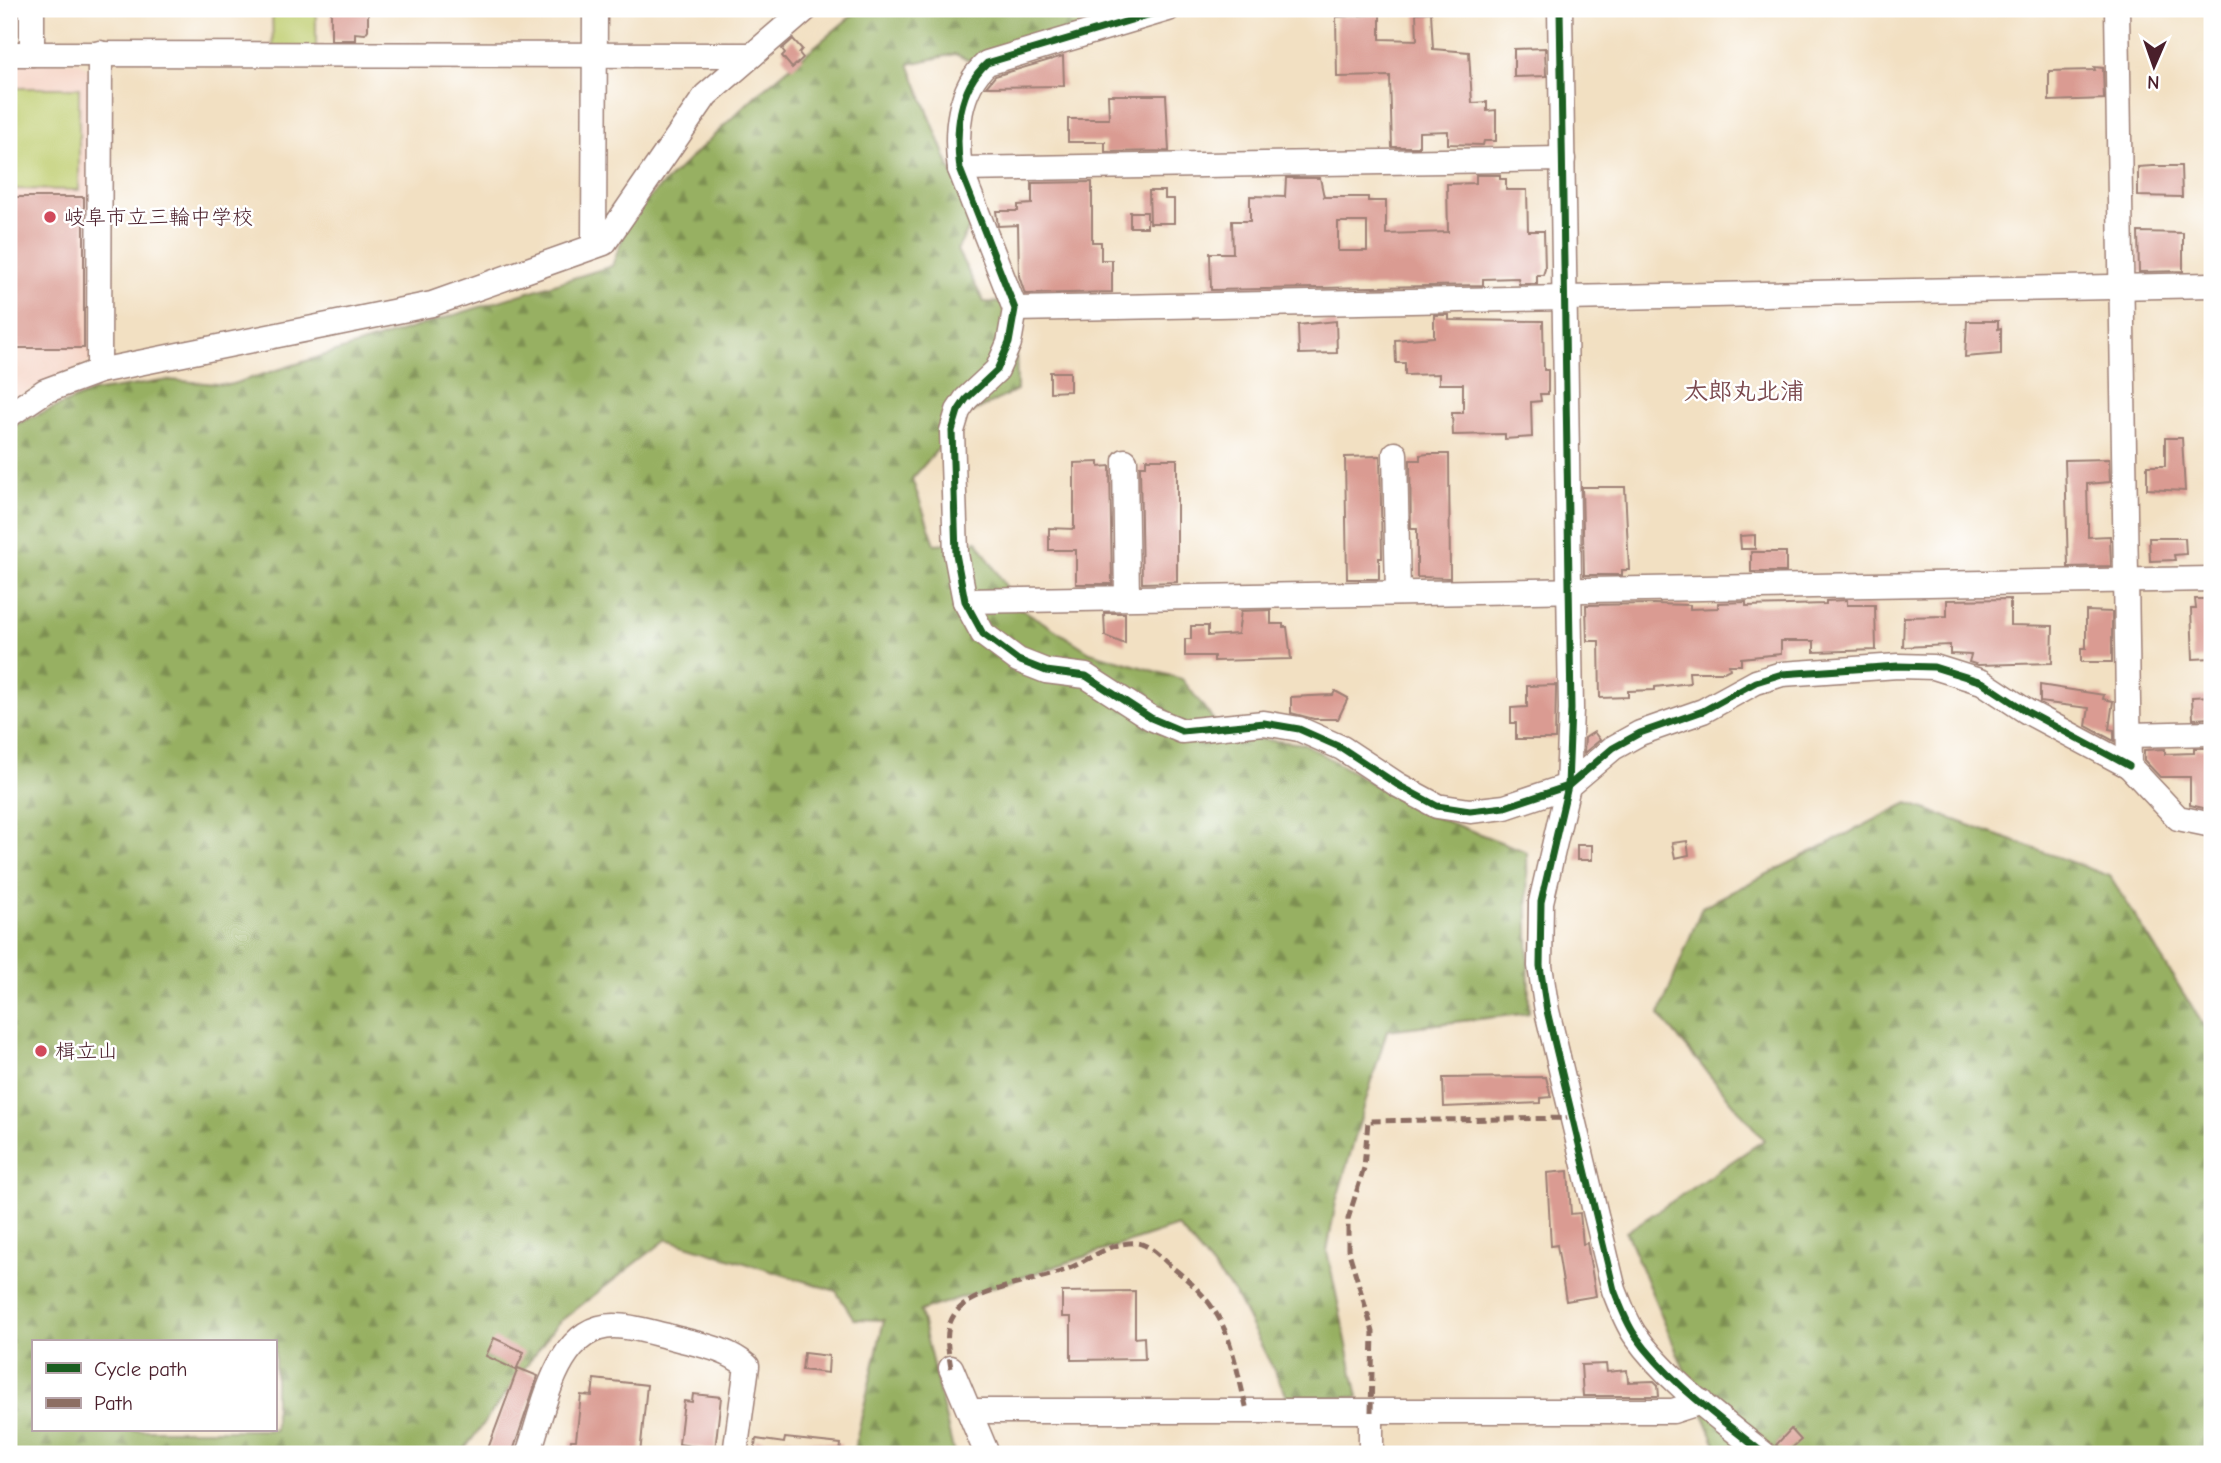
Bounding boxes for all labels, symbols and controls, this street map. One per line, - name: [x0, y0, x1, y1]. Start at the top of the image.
- north arrow: [2120, 32, 2190, 102]
- text: N: [2147, 71, 2160, 93]
- place label: 岐阜市立三輪中学校: [64, 205, 253, 229]
- marker: 岐阜市立三輪中学校: [42, 209, 58, 225]
- district label: 太郎丸北浦: [1684, 377, 1804, 405]
- place label: 楫立山: [55, 1039, 118, 1063]
- marker: 楫立山: [33, 1043, 49, 1059]
- legend: [32, 1340, 276, 1432]
- text: Cycle path: [94, 1357, 187, 1381]
- text: Path: [94, 1391, 133, 1415]

